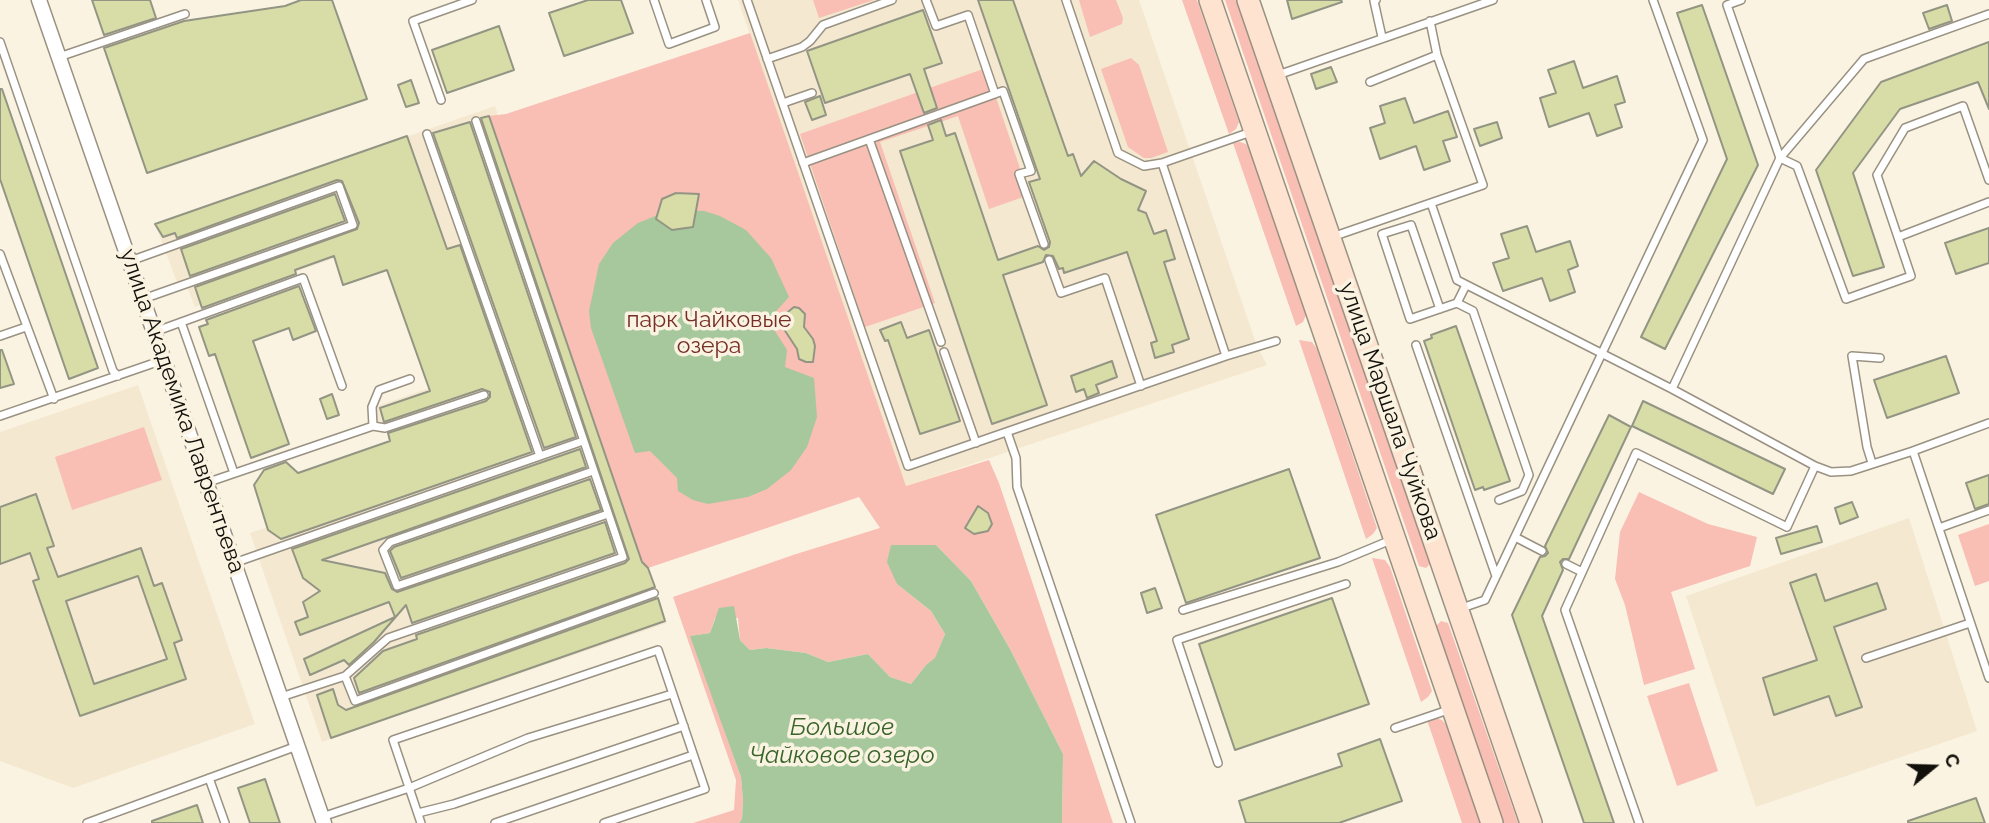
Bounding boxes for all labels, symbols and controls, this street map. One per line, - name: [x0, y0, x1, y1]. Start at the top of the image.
- street label: улица Академика Лаврентьева: [113, 245, 251, 577]
- street label: улица Маршала Чуйкова: [1333, 278, 1447, 544]
- park label: парк Чайковые озера: [626, 306, 792, 360]
- water label: Большое Чайковое озеро: [749, 714, 935, 770]
- north arrow: [1898, 732, 1968, 802]
- text: С: [1940, 750, 1965, 770]

